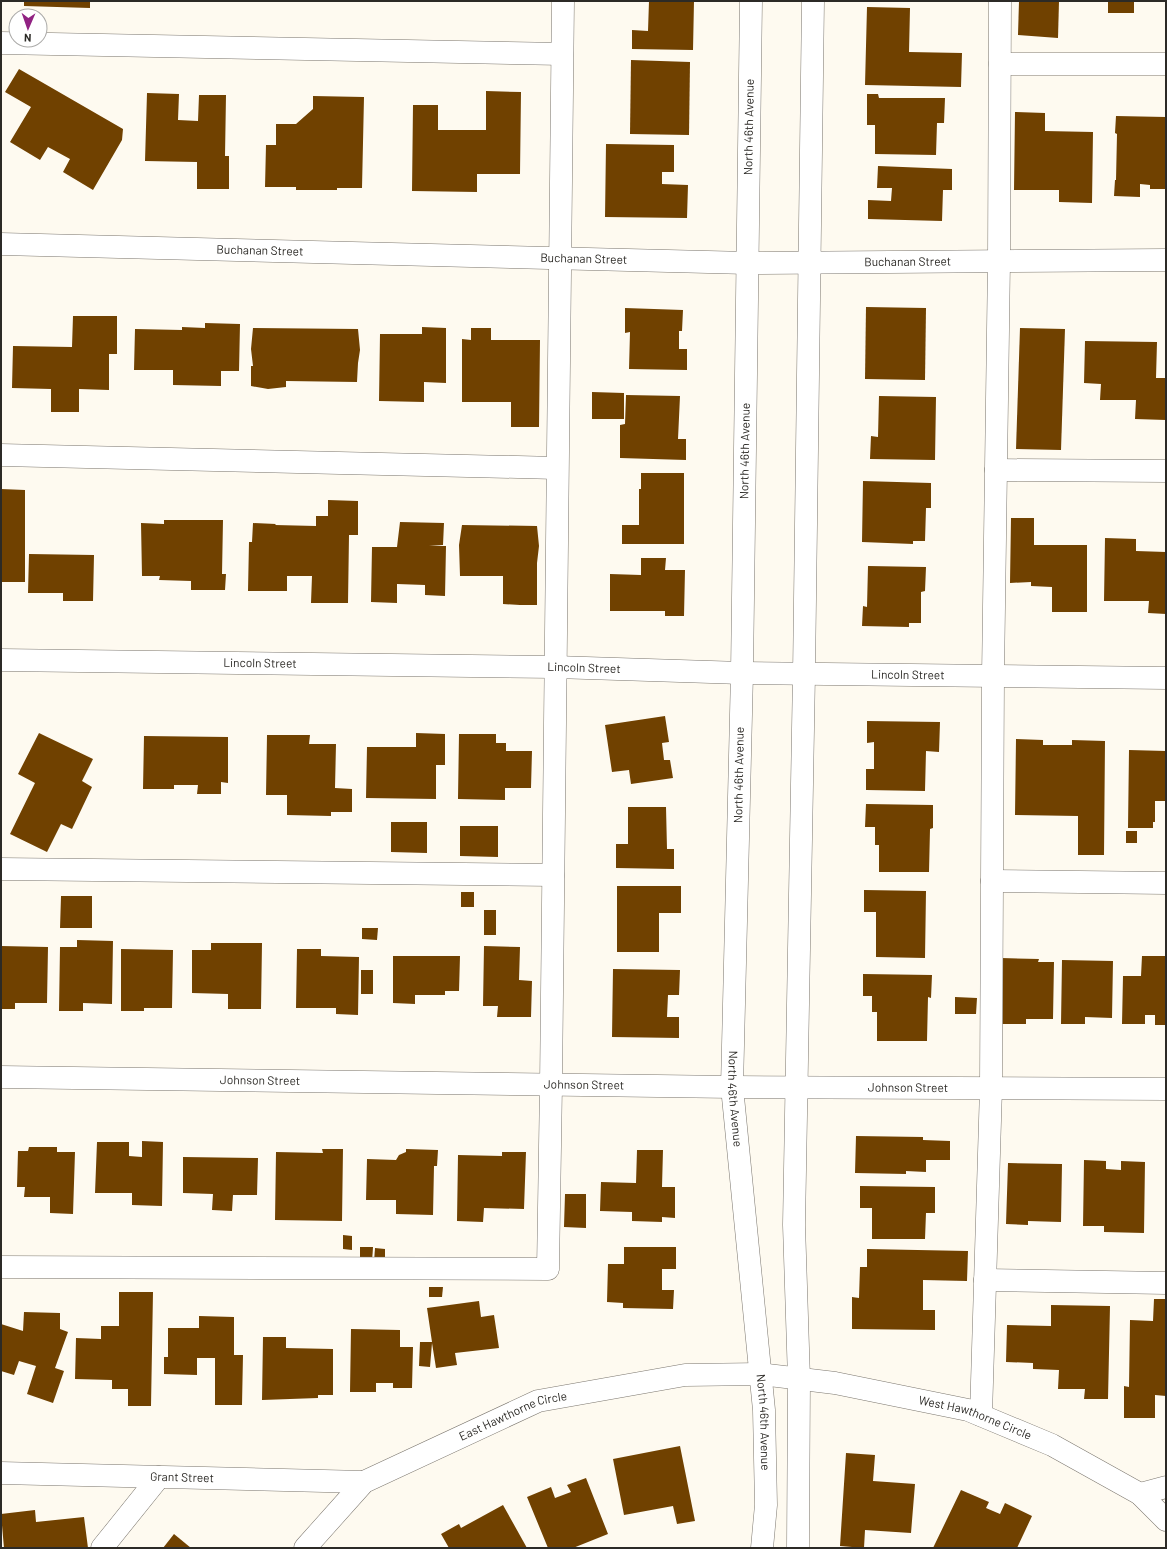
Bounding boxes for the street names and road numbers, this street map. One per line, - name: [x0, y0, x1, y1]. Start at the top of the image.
- street label: North 46th Avenue: [740, 79, 756, 175]
- street label: Buchanan Street: [216, 241, 304, 258]
- street label: Buchanan Street: [540, 250, 627, 266]
- street label: Buchanan Street: [864, 254, 951, 268]
- street label: North 46th Avenue: [736, 403, 752, 499]
- street label: Lincoln Street: [223, 655, 297, 670]
- street label: Lincoln Street: [547, 659, 621, 675]
- street label: Lincoln Street: [871, 667, 945, 681]
- street label: North 46th Avenue: [730, 727, 746, 823]
- street label: North 46th Avenue: [726, 1050, 746, 1147]
- street label: Johnson Street: [220, 1072, 300, 1087]
- street label: Johnson Street: [544, 1076, 624, 1092]
- street label: Johnson Street: [868, 1080, 948, 1094]
- street label: North 46th Avenue: [754, 1373, 773, 1471]
- street label: East Hawthorne Circle: [456, 1388, 568, 1443]
- street label: West Hawthorne Circle: [918, 1392, 1034, 1442]
- street label: Grant Street: [150, 1469, 214, 1484]

